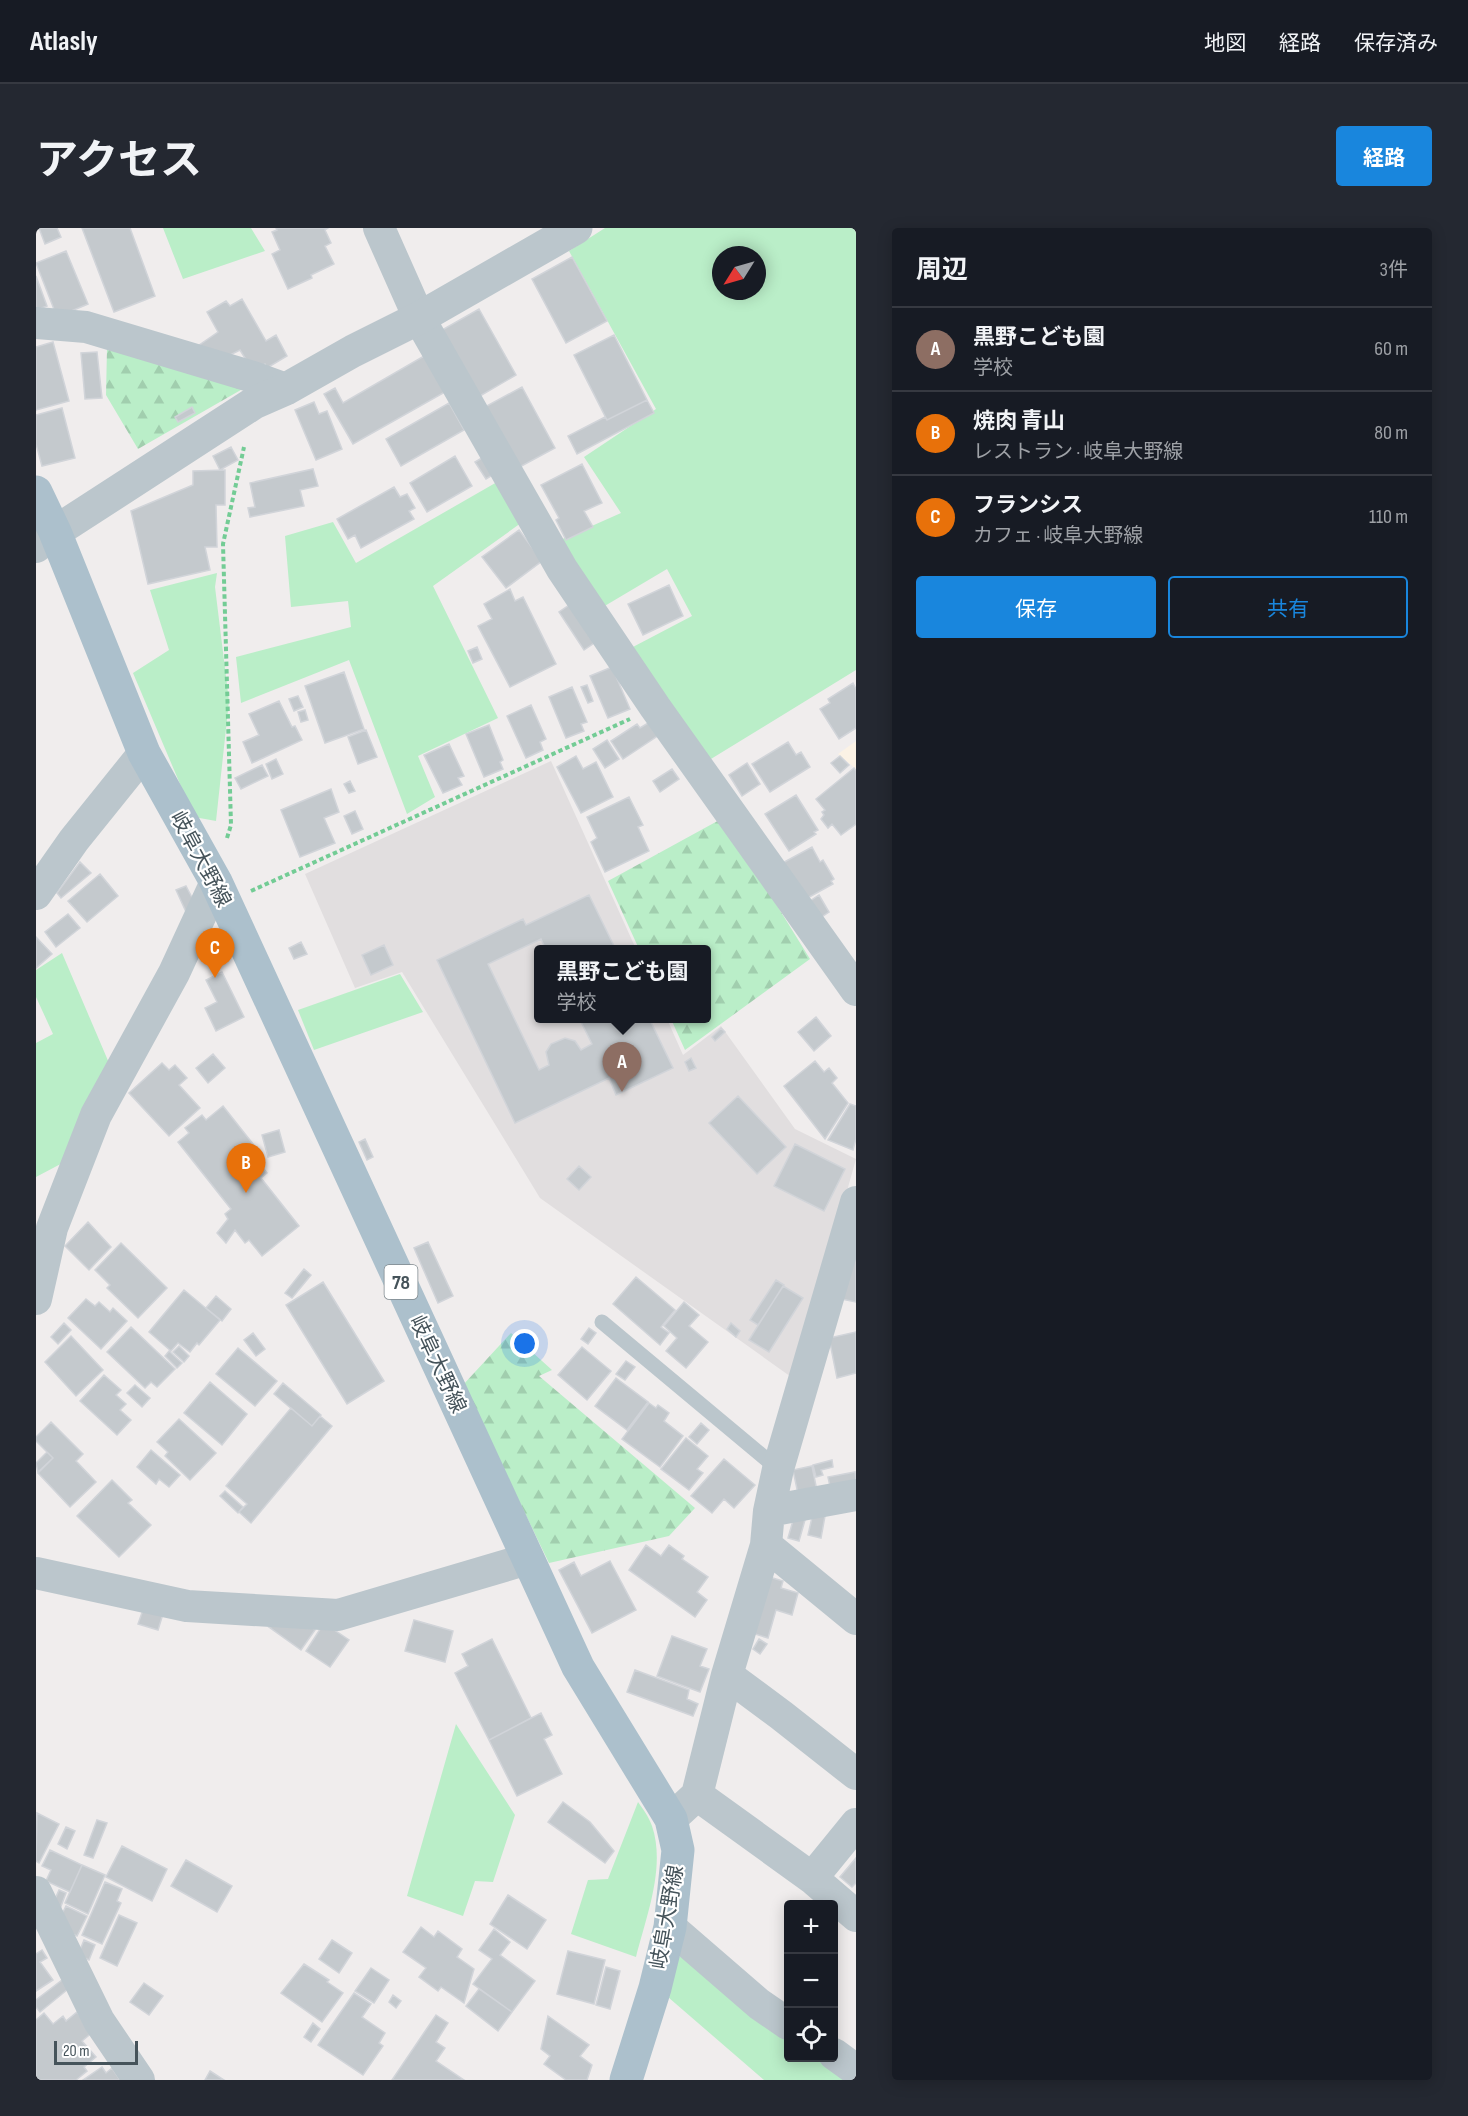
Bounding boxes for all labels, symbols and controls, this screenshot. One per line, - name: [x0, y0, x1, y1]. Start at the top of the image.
- text: Atlasly: [30, 25, 98, 58]
- text: 地図: [1204, 31, 1246, 56]
- text: 経路: [1279, 31, 1321, 56]
- text: 保存済み: [1354, 31, 1438, 56]
- button: 経路: [1336, 126, 1432, 186]
- text: アクセス: [36, 136, 202, 187]
- north arrow: [712, 246, 766, 300]
- text: 周辺: [916, 255, 968, 286]
- text: 3件: [1380, 258, 1408, 282]
- text: 黒野こども園: [973, 324, 1105, 351]
- text: A: [931, 337, 940, 361]
- text: 60 m: [1374, 337, 1408, 361]
- text: 学校: [973, 356, 1013, 380]
- text: 焼肉 青山: [973, 408, 1064, 435]
- text: B: [931, 421, 940, 445]
- text: 80 m: [1374, 421, 1408, 445]
- text: レストラン · 岐阜大野線: [973, 440, 1183, 464]
- text: フランシス: [973, 492, 1083, 519]
- text: C: [930, 505, 941, 529]
- text: 110 m: [1369, 505, 1408, 529]
- text: カフェ · 岐阜大野線: [973, 524, 1143, 548]
- button: 保存: [916, 576, 1156, 638]
- button: 共有: [1168, 576, 1408, 638]
- street label: 岐阜大野線: [165, 807, 236, 911]
- pin: C: [196, 928, 234, 978]
- popup: [534, 945, 711, 1023]
- text: 黒野こども園: [556, 959, 689, 986]
- text: 学校: [556, 991, 596, 1015]
- pin: A: [602, 1042, 642, 1092]
- pin: B: [226, 1144, 266, 1193]
- road number: 78: [384, 1265, 418, 1299]
- street label: 岐阜大野線: [404, 1311, 471, 1417]
- your location: [510, 1329, 539, 1358]
- street label: 岐阜大野線: [646, 1863, 689, 1971]
- map controls: [784, 1900, 838, 2062]
- button: +: [784, 1900, 838, 1954]
- button: −: [784, 1954, 838, 2008]
- button: locate: [784, 2008, 838, 2062]
- scale bar: [54, 2038, 138, 2066]
- text: 20 m: [63, 2042, 90, 2061]

